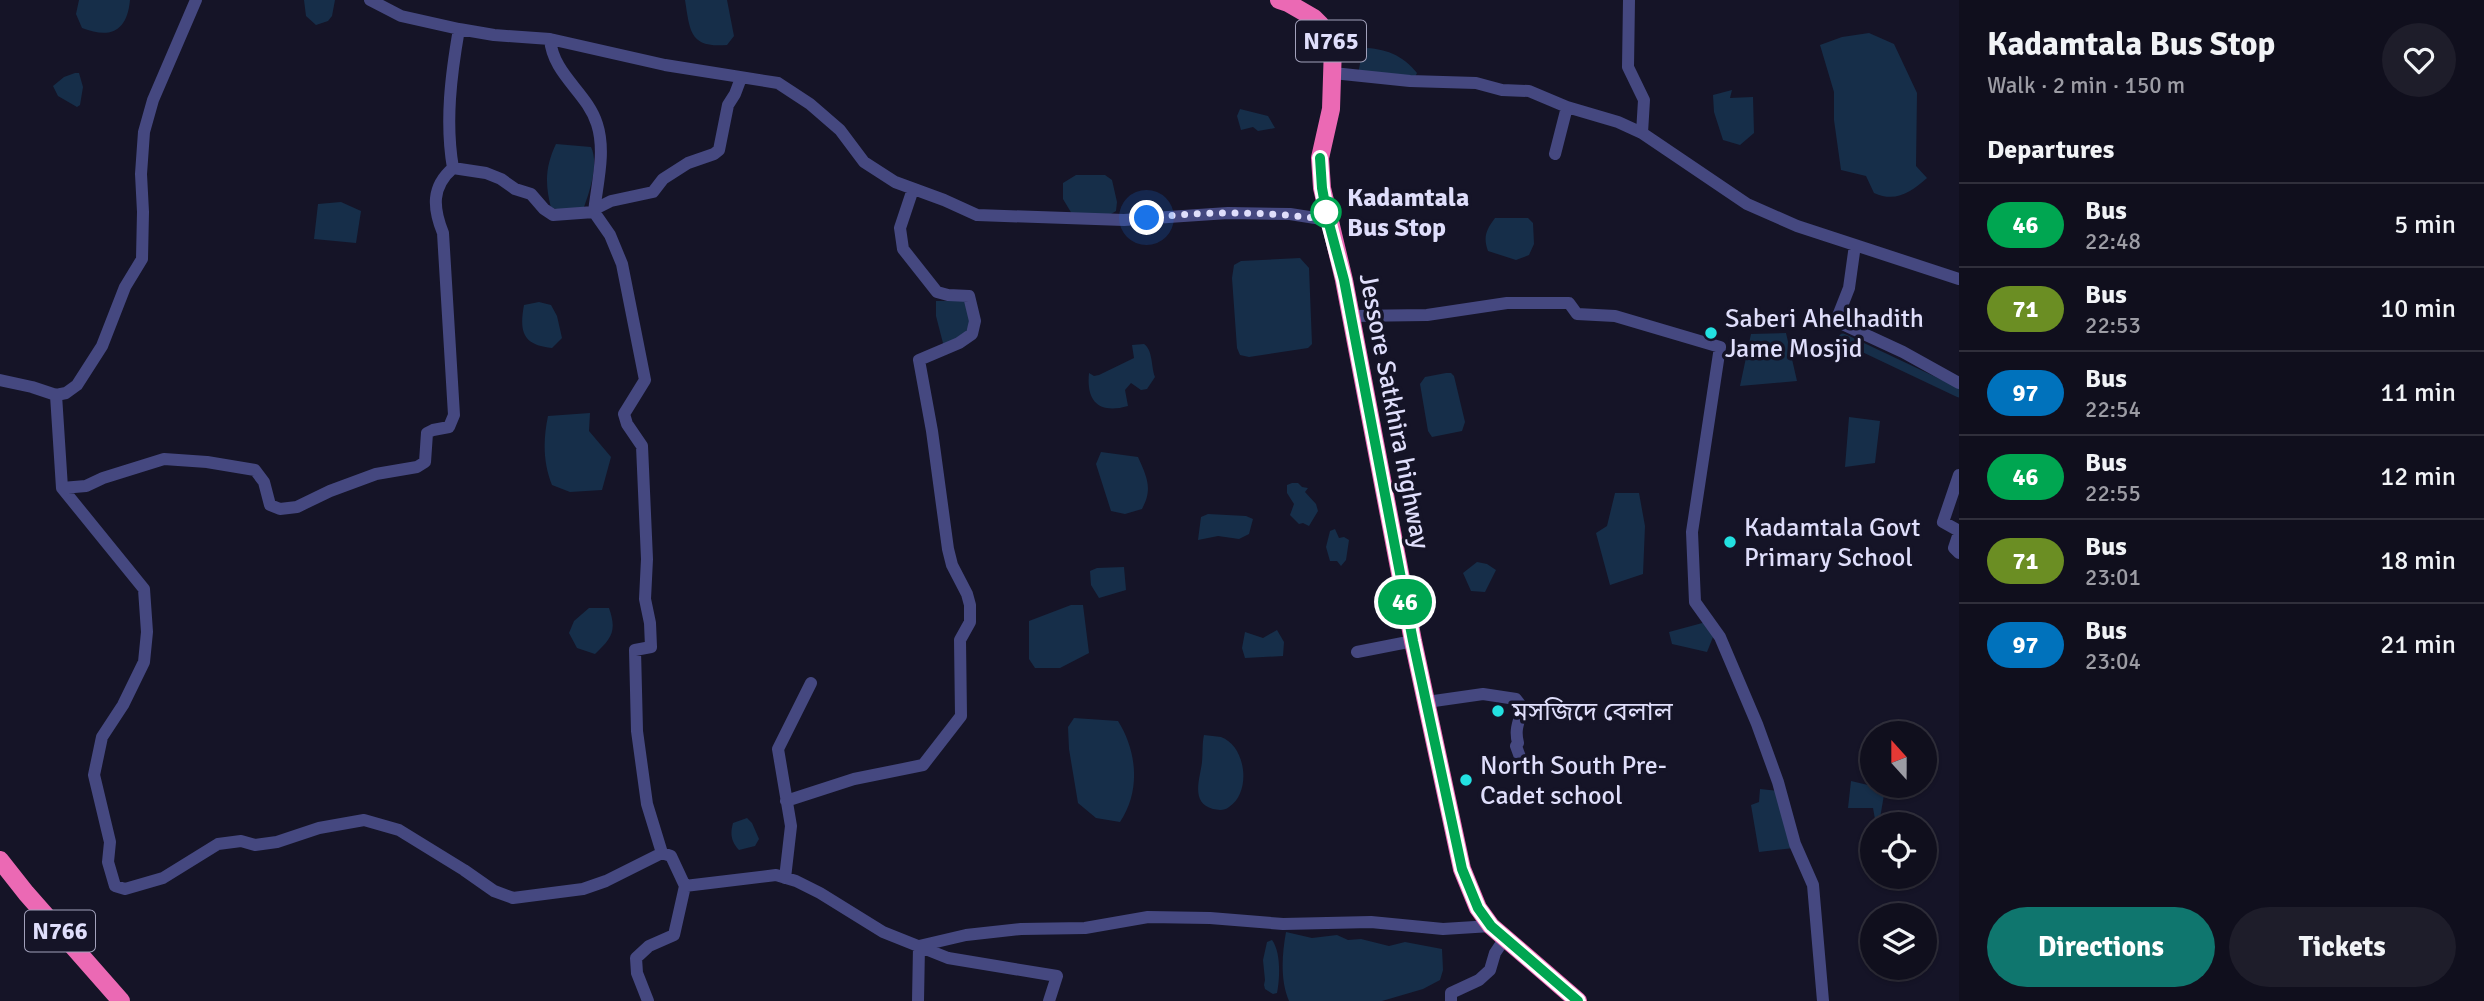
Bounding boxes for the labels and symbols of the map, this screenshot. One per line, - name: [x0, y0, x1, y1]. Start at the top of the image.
- road number: N765: [1296, 20, 1366, 61]
- place label: Kadamtala Bus Stop: [1347, 182, 1469, 244]
- marker: Kadamtala Bus Stop: [1311, 197, 1341, 227]
- your location: [1129, 200, 1164, 235]
- street label: Jessore Satkhira highway: [1352, 271, 1436, 552]
- place label: Saberi Ahelhadith Jame Mosjid: [1725, 303, 1924, 365]
- marker: Saberi Ahelhadith Jame Mosjid: [1703, 325, 1719, 341]
- place label: Kadamtala Govt Primary School: [1744, 512, 1920, 574]
- marker: Kadamtala Govt Primary School: [1722, 534, 1738, 550]
- line badge: 46: [1374, 579, 1436, 625]
- place label: মসজিদে বেলাল: [1511, 696, 1674, 728]
- marker: মসজিদে বেলাল: [1490, 703, 1506, 719]
- north arrow: [1860, 721, 1937, 798]
- place label: North South Pre- Cadet school: [1480, 750, 1667, 812]
- marker: North South Pre- Cadet school: [1458, 772, 1474, 788]
- road number: N766: [25, 911, 95, 951]

